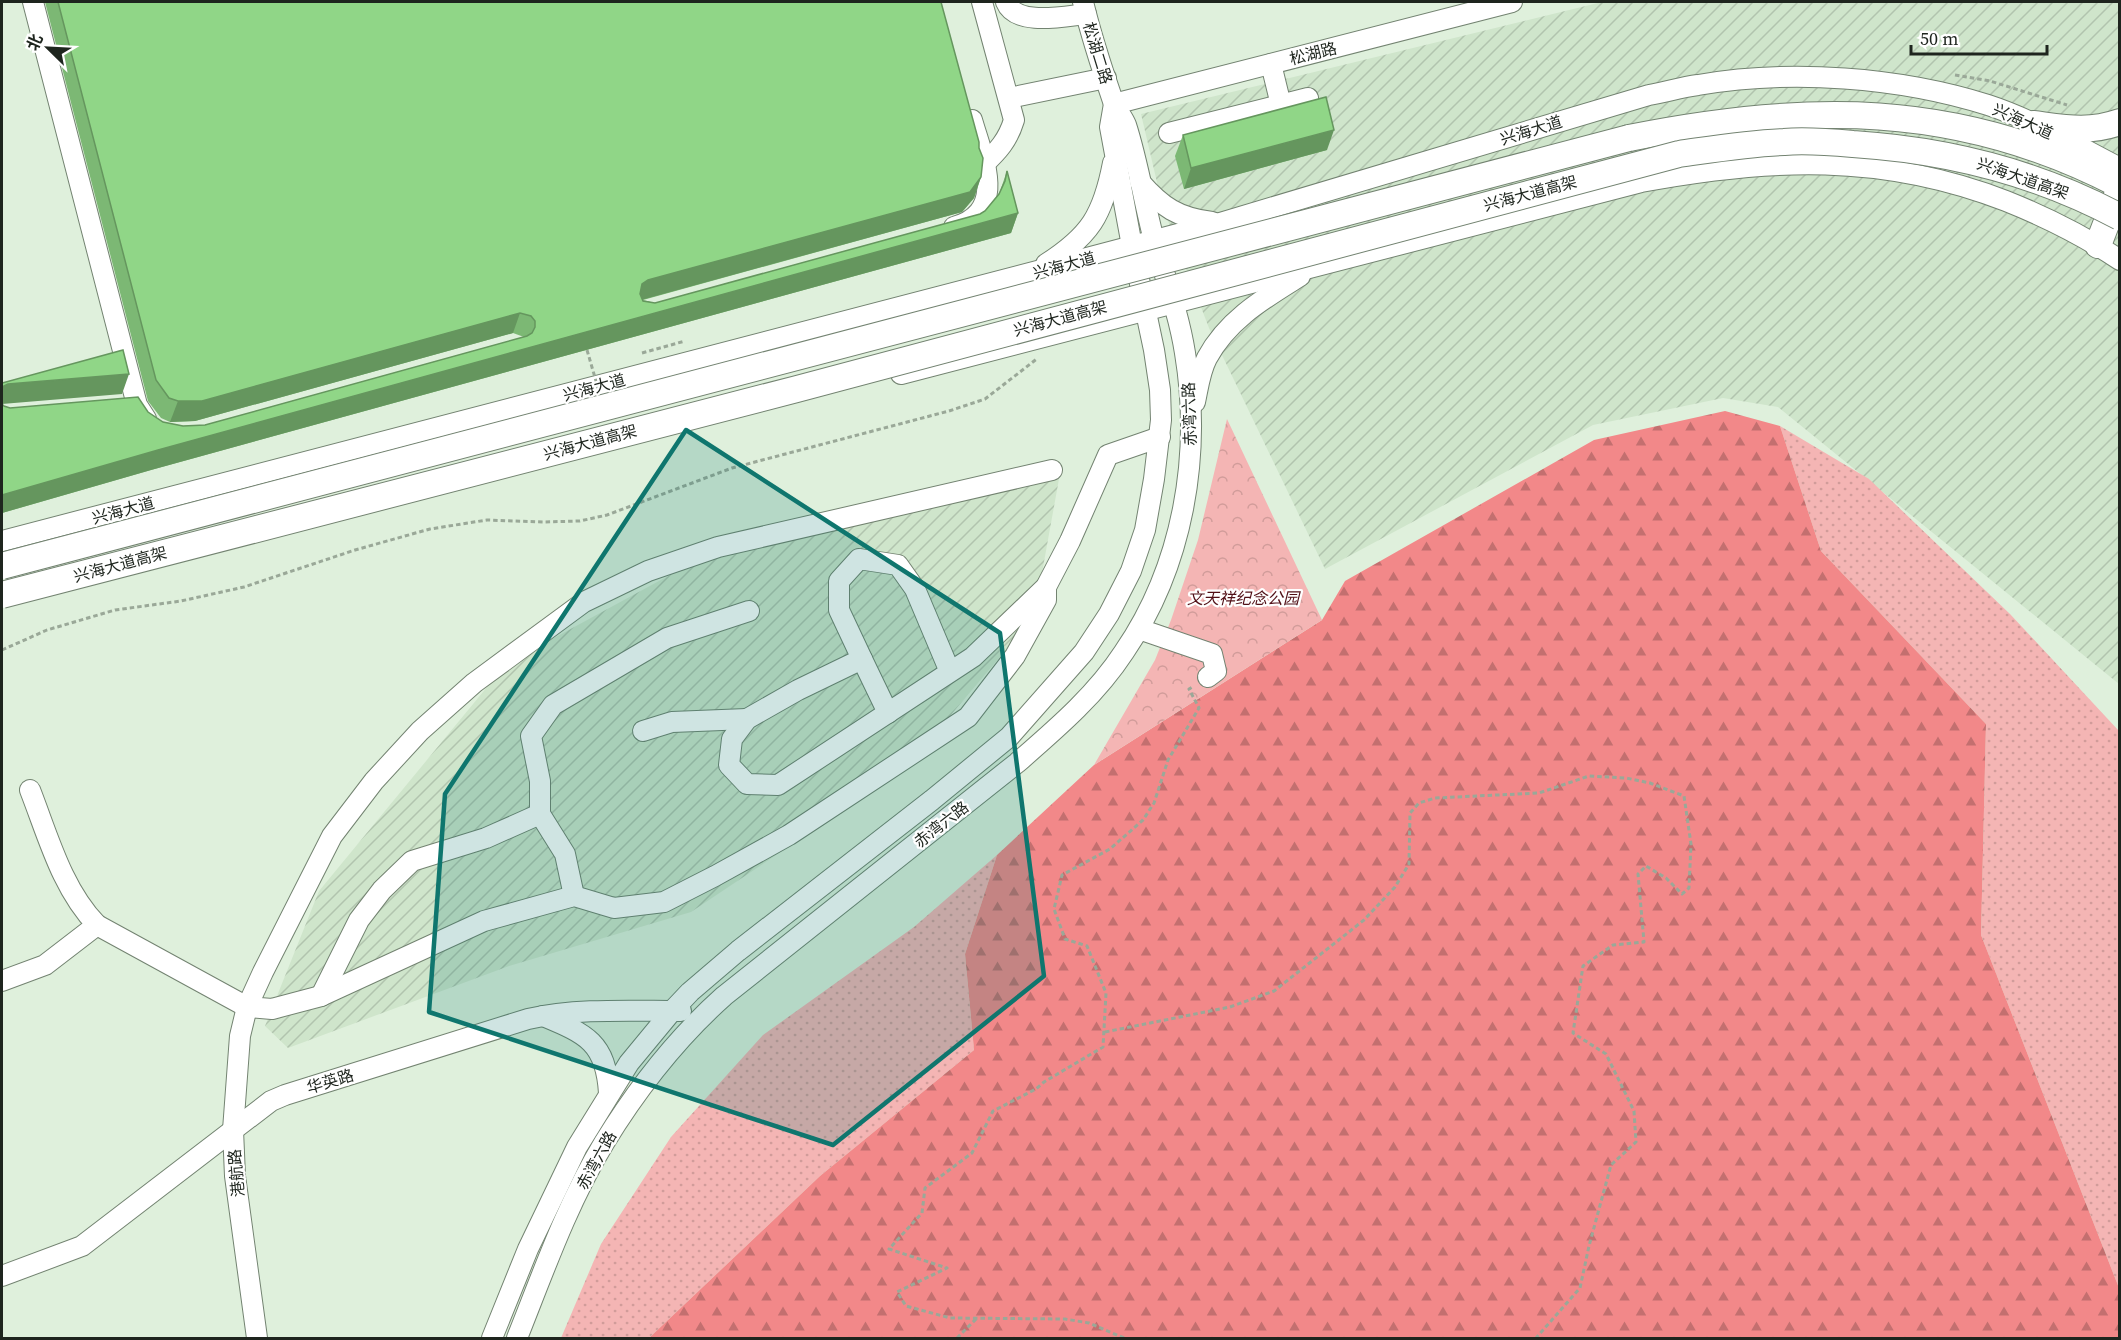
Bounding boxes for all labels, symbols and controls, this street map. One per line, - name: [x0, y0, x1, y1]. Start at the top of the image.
- north arrow: [18, 18, 78, 78]
- scale bar: [1911, 18, 2048, 56]
- street label: 松湖二路: [1078, 19, 1118, 87]
- text: 50 m: [1920, 26, 1958, 51]
- text: 北: [21, 30, 48, 54]
- street label: 松湖路: [1287, 37, 1339, 69]
- street label: 兴海大道: [1989, 98, 2057, 144]
- street label: 兴海大道: [1497, 110, 1565, 150]
- street label: 兴海大道高架: [1974, 152, 2072, 204]
- street label: 兴海大道高架: [1481, 170, 1579, 216]
- street label: 兴海大道: [1030, 246, 1098, 284]
- street label: 兴海大道高架: [1011, 295, 1109, 341]
- street label: 兴海大道: [560, 368, 628, 406]
- street label: 赤湾六路: [1177, 382, 1201, 446]
- street label: 兴海大道高架: [541, 419, 639, 465]
- street label: 兴海大道: [89, 491, 157, 529]
- street label: 兴海大道高架: [71, 541, 169, 587]
- park label: 文天祥纪念公园: [1187, 587, 1301, 609]
- street label: 赤湾六路: [909, 796, 973, 852]
- street label: 华英路: [304, 1063, 356, 1099]
- street label: 赤湾六路: [571, 1127, 621, 1193]
- street label: 港航路: [223, 1148, 249, 1198]

